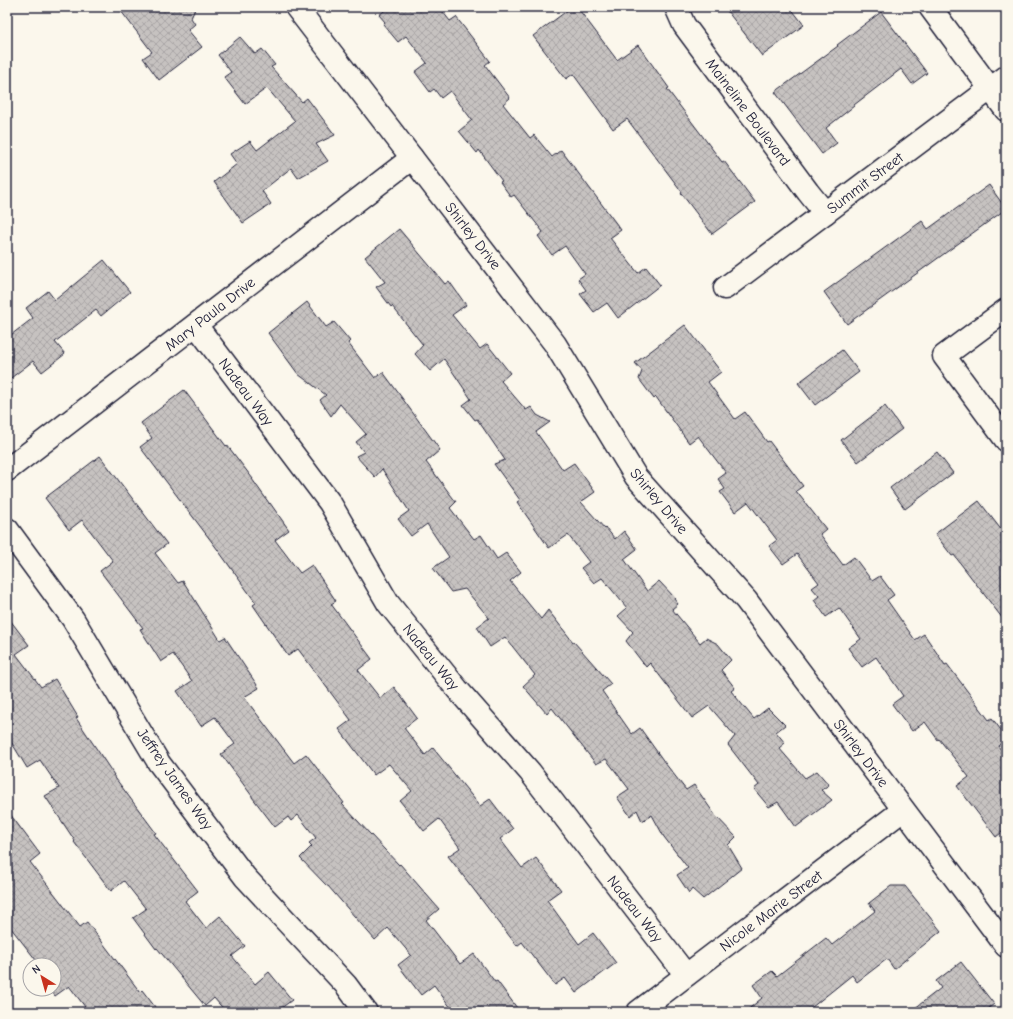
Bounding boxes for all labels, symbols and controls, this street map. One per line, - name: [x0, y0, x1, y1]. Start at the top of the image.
- street label: Maineline Boulevard: [702, 55, 794, 169]
- street label: Summit Street: [823, 148, 907, 218]
- street label: Shirley Drive: [441, 199, 505, 274]
- street label: Mary Paula Drive: [161, 273, 259, 355]
- street label: Nadeau Way: [215, 355, 277, 430]
- street label: Shirley Drive: [626, 464, 692, 538]
- street label: Nadeau Way: [399, 620, 463, 694]
- street label: Shirley Drive: [830, 715, 893, 791]
- street label: Jeffrey James Way: [133, 725, 217, 833]
- street label: Nicole Marie Street: [716, 866, 826, 956]
- street label: Nadeau Way: [603, 872, 667, 946]
- north arrow: [22, 957, 62, 997]
- text: N: [30, 962, 43, 977]

